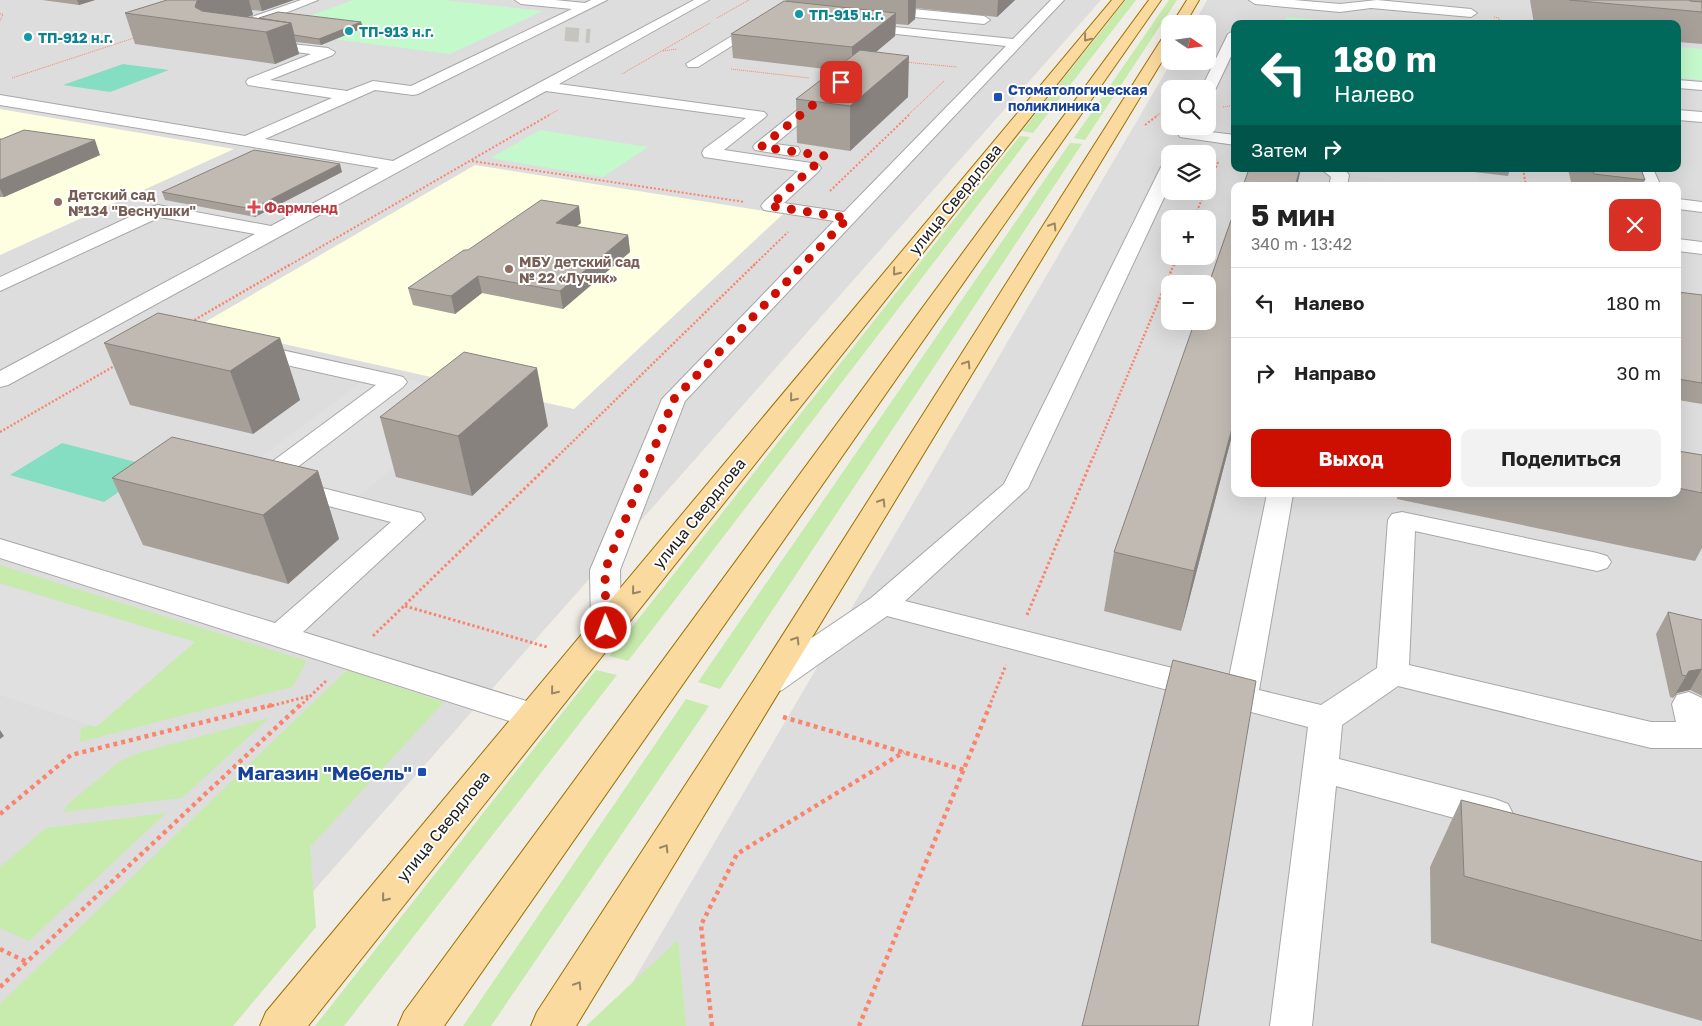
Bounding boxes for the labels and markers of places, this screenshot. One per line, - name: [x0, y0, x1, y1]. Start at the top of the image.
- place label: ТП-915 н.г.: [809, 6, 884, 23]
- marker: ТП-915 н.г.: [793, 8, 805, 20]
- place label: ТП-913 н.г.: [359, 23, 434, 40]
- marker: ТП-913 н.г.: [343, 25, 355, 37]
- place label: ТП-912 н.г.: [38, 29, 113, 46]
- marker: ТП-912 н.г.: [22, 31, 34, 43]
- pin: [820, 61, 862, 103]
- place label: Стоматологическая поликлиника: [1008, 81, 1147, 114]
- marker: Стоматологическая поликлиника: [992, 91, 1004, 103]
- place label: Детский сад №134 "Веснушки": [68, 186, 196, 219]
- marker: Детский сад №134 "Веснушки": [52, 196, 64, 208]
- place label: Фармленд: [264, 199, 338, 216]
- marker: Фармленд: [248, 201, 260, 213]
- place label: МБУ детский сад № 22 «Лучик»: [519, 253, 640, 286]
- marker: МБУ детский сад № 22 «Лучик»: [503, 263, 515, 275]
- place label: Магазин "Мебель": [237, 761, 412, 784]
- marker: Магазин "Мебель": [416, 766, 428, 778]

